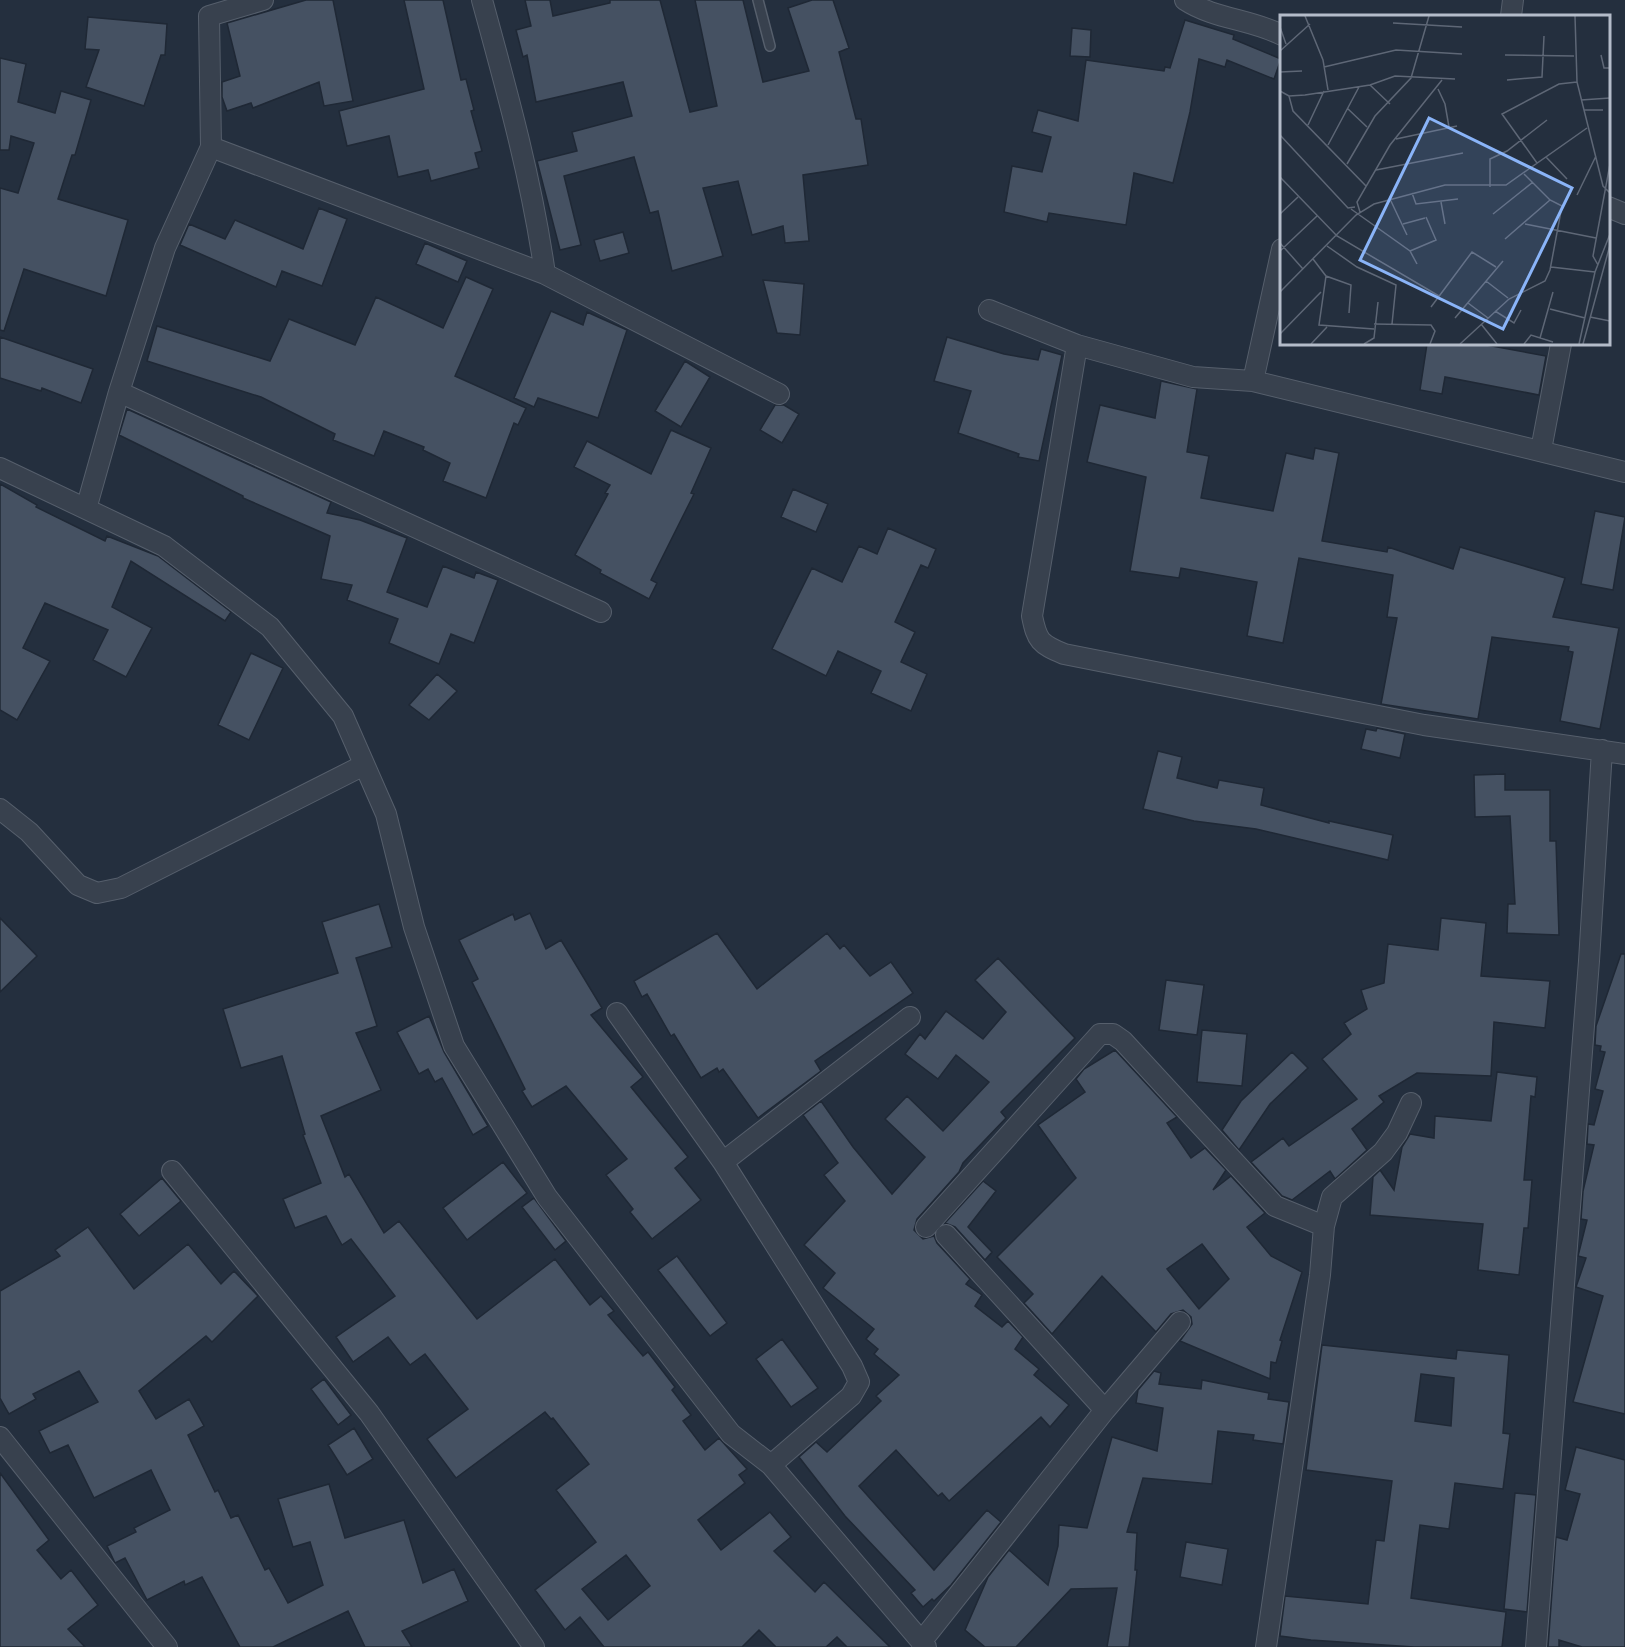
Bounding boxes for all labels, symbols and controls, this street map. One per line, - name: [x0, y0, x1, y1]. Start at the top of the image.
- inset map: [1280, 15, 1610, 345]

